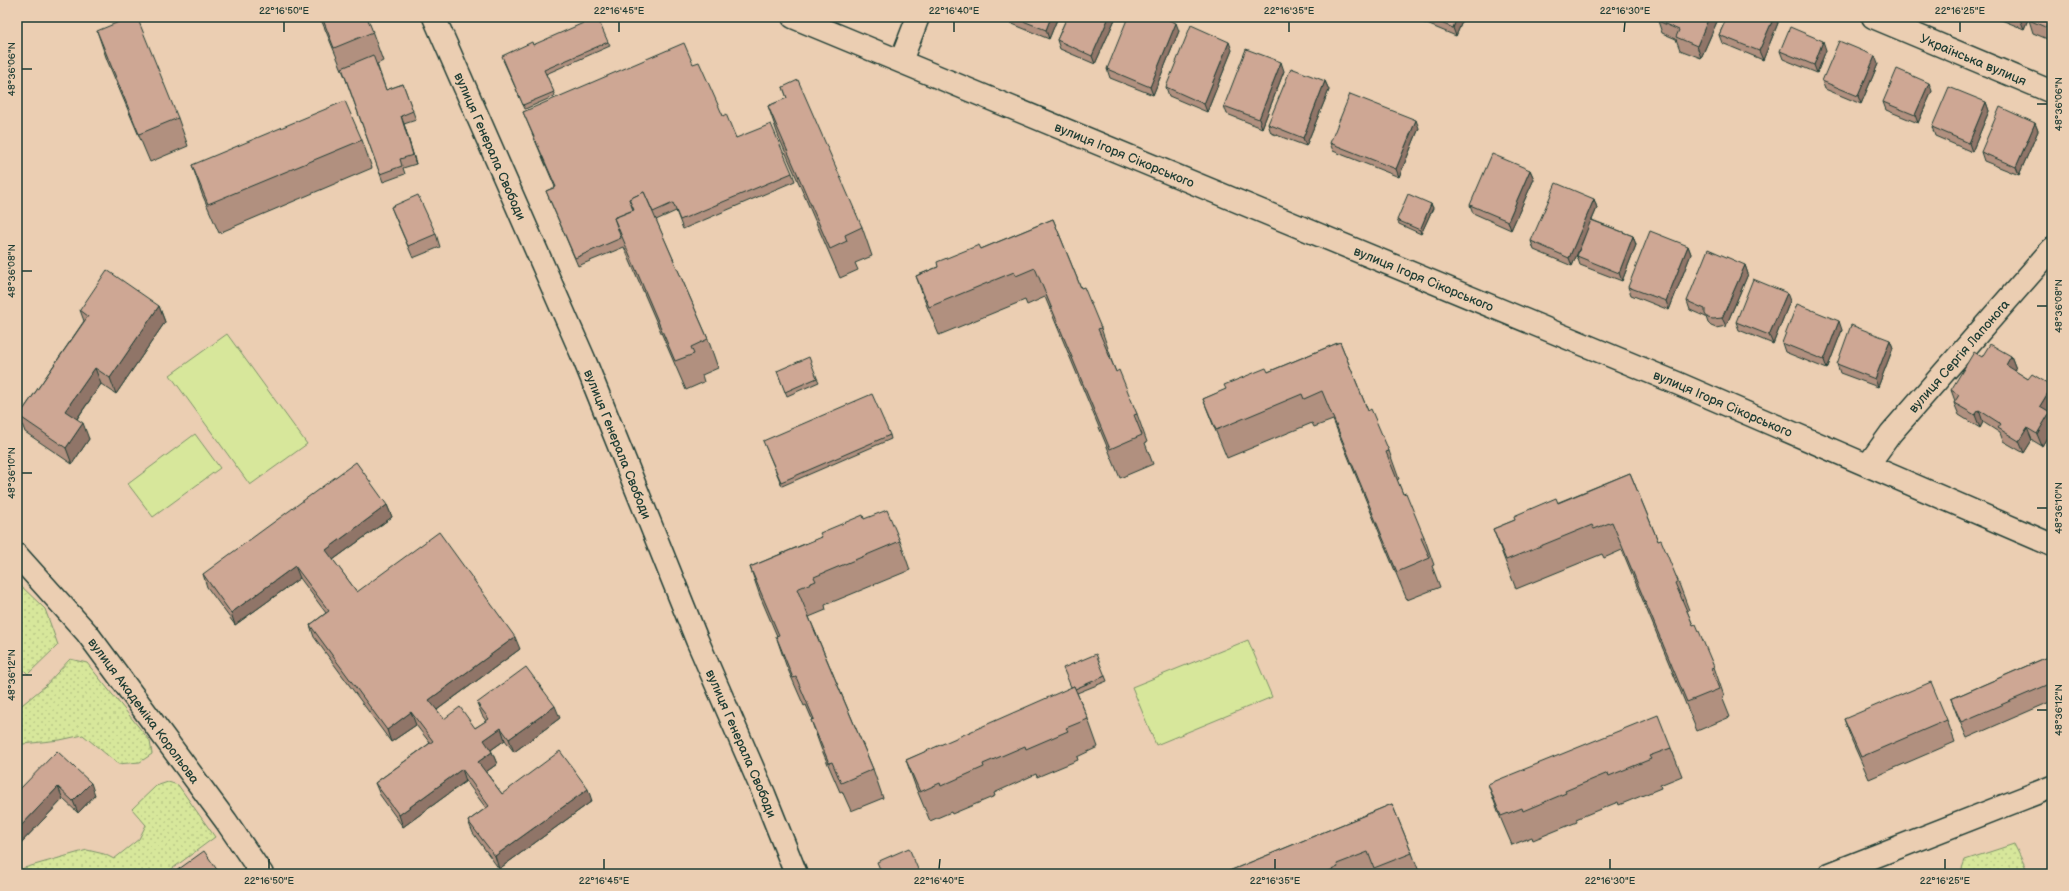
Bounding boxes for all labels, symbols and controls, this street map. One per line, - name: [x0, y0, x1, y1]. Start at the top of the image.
- text: 22°16'50"E: [259, 5, 310, 17]
- text: 22°16'45"E: [594, 5, 645, 17]
- text: 22°16'40"E: [929, 5, 980, 17]
- text: 22°16'35"E: [1264, 5, 1315, 17]
- text: 22°16'30"E: [1600, 5, 1651, 17]
- text: 22°16'25"E: [1935, 5, 1986, 17]
- street label: Українська вулиця: [1917, 31, 2029, 89]
- text: 48°36'06"N: [6, 42, 18, 96]
- street label: вулиця Генерала Свободи: [450, 70, 529, 223]
- text: 48°36'06"N: [2053, 77, 2065, 131]
- street label: вулиця Ігоря Сікорського: [1052, 119, 1197, 191]
- street label: вулиця Ігоря Сікорського: [1351, 243, 1496, 315]
- text: 48°36'08"N: [6, 244, 18, 298]
- text: 48°36'08"N: [2053, 279, 2065, 333]
- street label: вулиця Сергія Лапонога: [1905, 296, 2013, 416]
- street label: вулиця Генерала Свободи: [580, 367, 654, 521]
- street label: вулиця Ігоря Сікорського: [1651, 367, 1795, 441]
- text: 48°36'10"N: [6, 447, 18, 499]
- text: 48°36'10"N: [2053, 482, 2065, 534]
- street label: вулиця Академіка Корольова: [84, 635, 203, 787]
- text: 48°36'12"N: [6, 649, 18, 701]
- street label: вулиця Генерала Свободи: [702, 667, 780, 820]
- text: 48°36'12"N: [2053, 684, 2065, 736]
- text: 22°16'50"E: [244, 875, 295, 887]
- text: 22°16'45"E: [579, 875, 630, 887]
- text: 22°16'40"E: [914, 875, 965, 887]
- text: 22°16'35"E: [1250, 875, 1301, 887]
- text: 22°16'30"E: [1585, 875, 1636, 887]
- text: 22°16'25"E: [1920, 875, 1971, 887]

